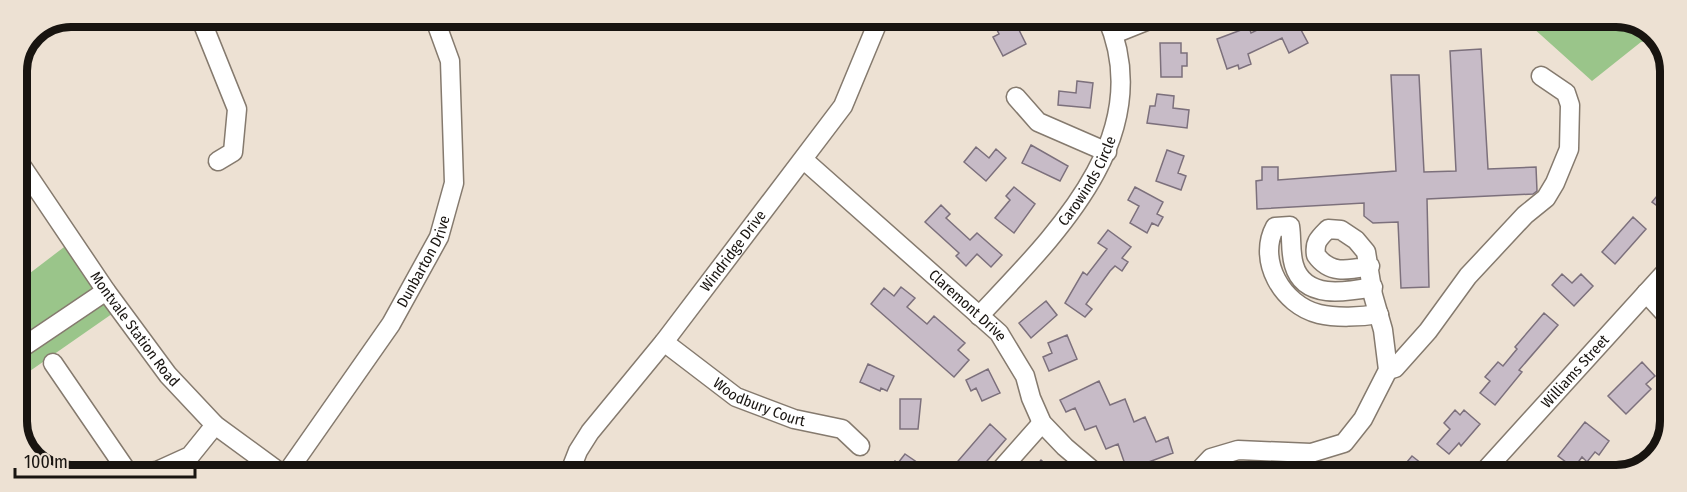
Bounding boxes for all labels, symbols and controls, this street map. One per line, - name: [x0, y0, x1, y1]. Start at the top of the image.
- street label: Carowinds Circle: [1054, 134, 1120, 230]
- street label: Windridge Drive: [696, 207, 770, 295]
- street label: Dunbarton Drive: [393, 213, 454, 310]
- street label: Claremont Drive: [925, 266, 1011, 344]
- street label: Montvale Station Road: [87, 268, 183, 390]
- street label: Williams Street: [1537, 331, 1613, 412]
- street label: Woodbury Court: [710, 374, 807, 430]
- scale bar: [15, 441, 195, 479]
- text: 100 m: [24, 451, 68, 473]

